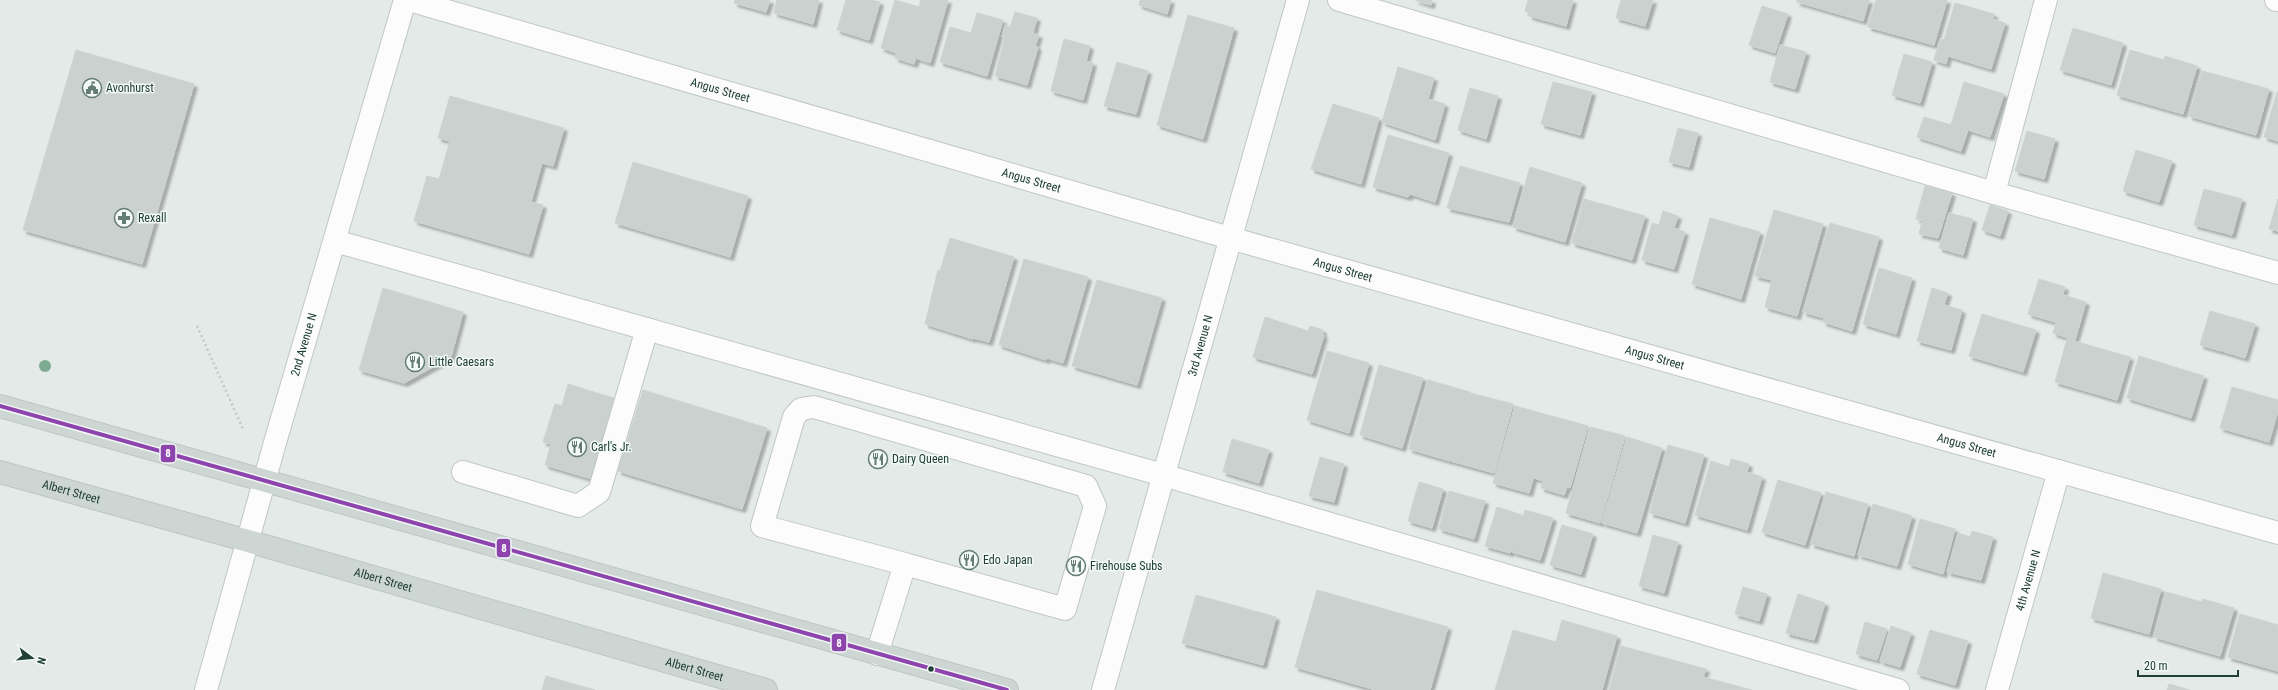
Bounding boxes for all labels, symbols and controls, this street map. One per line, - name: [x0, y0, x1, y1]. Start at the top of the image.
- street label: Angus Street: [689, 75, 752, 106]
- public building icon: Avonhurst: [81, 77, 103, 99]
- place label: Avonhurst: [106, 81, 154, 95]
- street label: Angus Street: [1000, 165, 1063, 196]
- pharmacy icon: Rexall: [113, 207, 135, 229]
- place label: Rexall: [138, 211, 167, 225]
- street label: Angus Street: [1312, 255, 1374, 285]
- street label: 2nd Avenue N: [288, 311, 320, 378]
- street label: 3rd Avenue N: [1185, 313, 1216, 378]
- street label: Angus Street: [1623, 343, 1686, 373]
- restaurant icon: Little Caesars: [404, 351, 426, 373]
- place label: Little Caesars: [429, 355, 494, 369]
- street label: Angus Street: [1935, 430, 1998, 460]
- restaurant icon: Carl's Jr.: [566, 436, 588, 458]
- place label: Carl's Jr.: [591, 440, 632, 454]
- line badge: 8: [160, 444, 176, 463]
- text: 8: [165, 447, 171, 460]
- restaurant icon: Dairy Queen: [867, 448, 889, 470]
- place label: Dairy Queen: [892, 452, 949, 466]
- street label: Albert Street: [41, 477, 102, 507]
- line badge: 8: [496, 538, 511, 558]
- text: 8: [501, 542, 507, 555]
- street label: 4th Avenue N: [2013, 548, 2043, 612]
- restaurant icon: Edo Japan: [958, 549, 980, 571]
- place label: Edo Japan: [983, 553, 1033, 567]
- restaurant icon: Firehouse Subs: [1065, 555, 1087, 577]
- place label: Firehouse Subs: [1090, 559, 1163, 573]
- street label: Albert Street: [352, 565, 414, 595]
- line badge: 8: [831, 633, 847, 652]
- text: 8: [836, 637, 842, 650]
- north arrow: [12, 638, 52, 678]
- scale bar: [2138, 652, 2238, 678]
- street label: Albert Street: [664, 654, 726, 685]
- text: N: [34, 656, 48, 666]
- text: 20 m: [2144, 659, 2168, 673]
- unlabelled marker: [926, 664, 936, 674]

